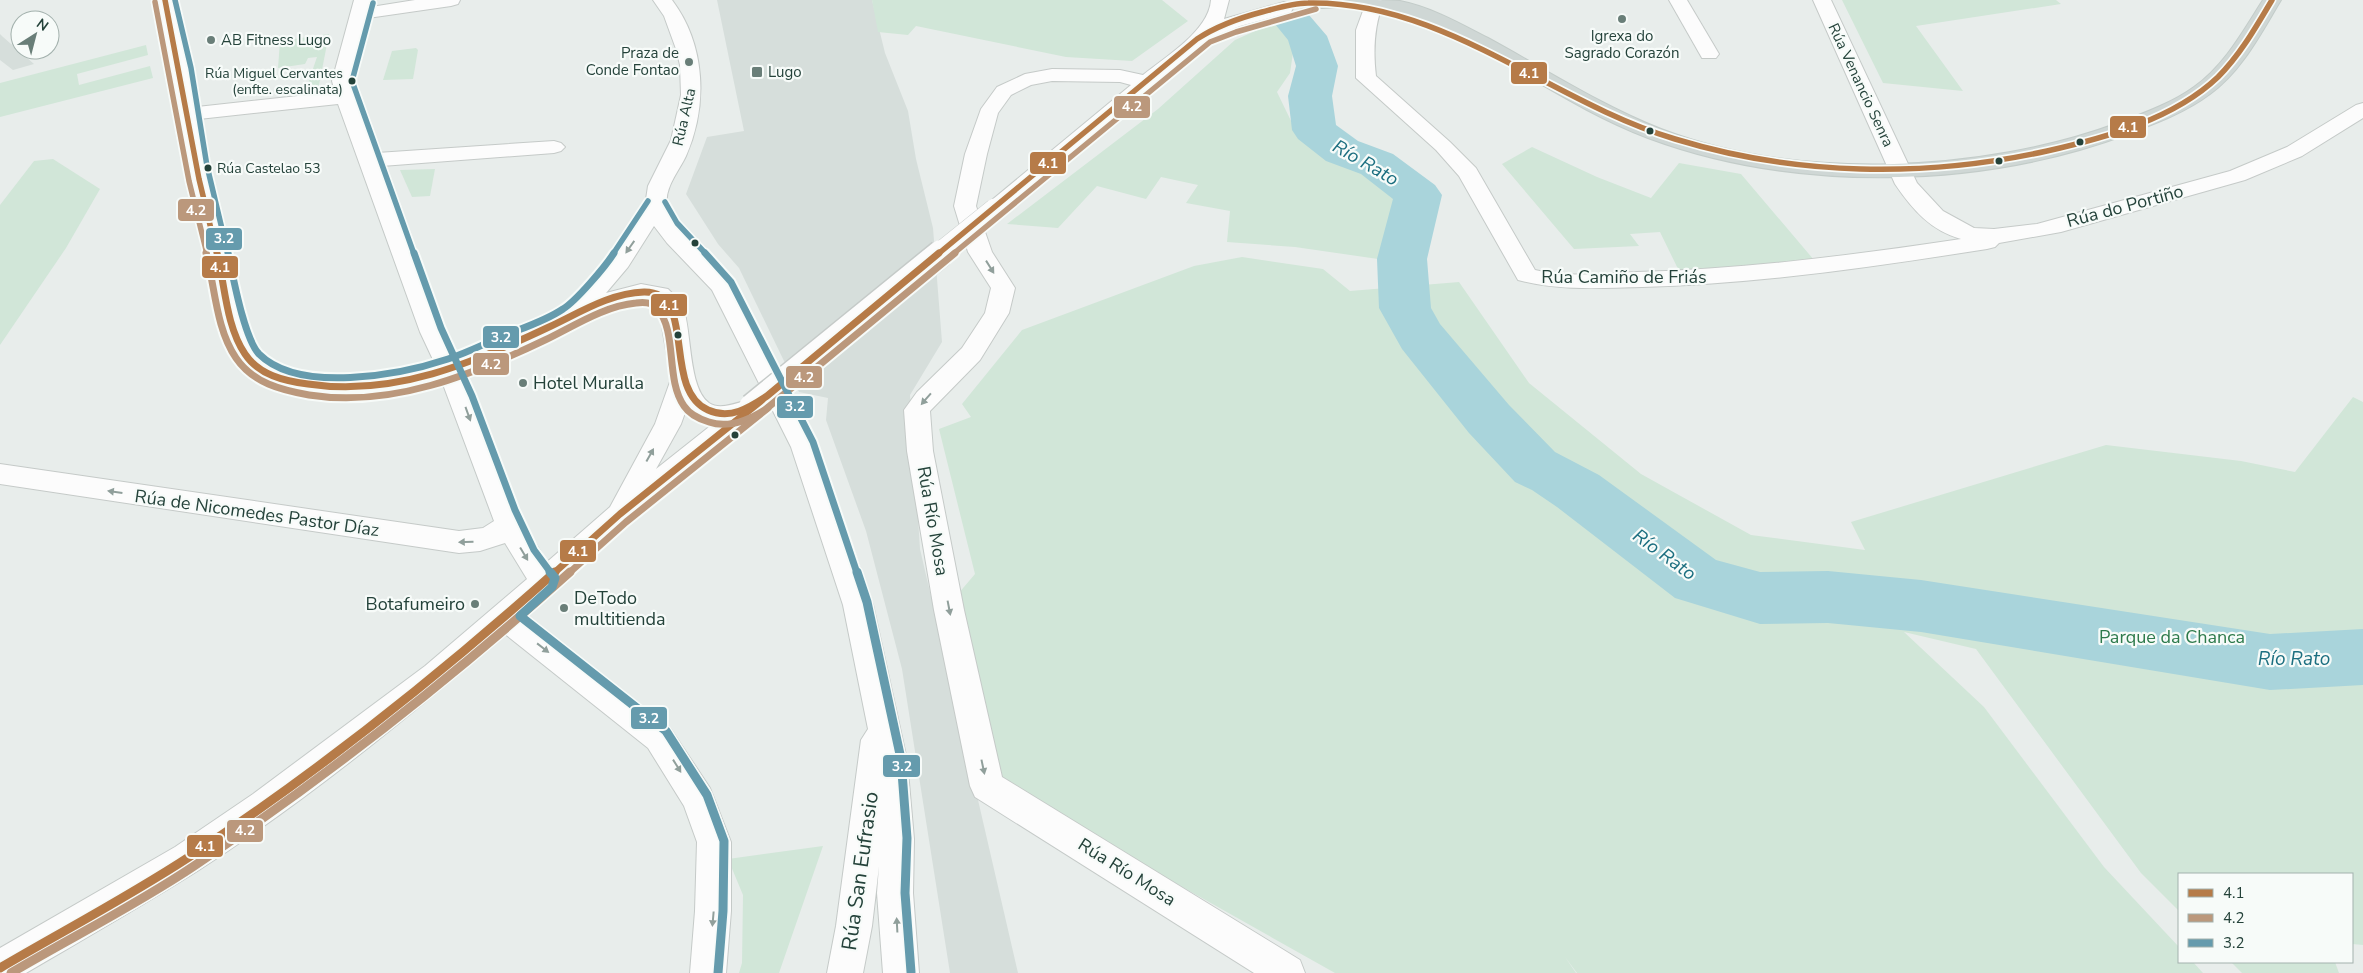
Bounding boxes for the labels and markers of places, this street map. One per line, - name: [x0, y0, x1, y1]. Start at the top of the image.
- marker: Igrexa do Sagrado Corazón: [1616, 13, 1628, 25]
- place label: Igrexa do Sagrado Corazón: [1565, 26, 1679, 63]
- place label: AB Fitness Lugo: [221, 30, 331, 50]
- marker: AB Fitness Lugo: [205, 34, 217, 46]
- place label: Praza de Conde Fontao: [586, 43, 679, 80]
- marker: Praza de Conde Fontao: [683, 56, 695, 68]
- place label: Lugo: [768, 62, 802, 82]
- place label: Rúa Miguel Cervantes (enfte. escalinata): [205, 64, 343, 99]
- marker: Lugo: [750, 65, 764, 79]
- marker: Rúa Miguel Cervantes (enfte. escalinata): [347, 76, 357, 86]
- unlabelled marker: [1645, 126, 1655, 136]
- unlabelled marker: [2075, 137, 2085, 147]
- unlabelled marker: [1994, 156, 2004, 166]
- place label: Rúa Castelao 53: [217, 159, 321, 178]
- marker: Rúa Castelao 53: [203, 163, 213, 173]
- unlabelled marker: [690, 238, 700, 248]
- unlabelled marker: [673, 330, 683, 340]
- place label: Hotel Muralla: [533, 371, 644, 395]
- marker: Hotel Muralla: [517, 377, 529, 389]
- unlabelled marker: [730, 430, 740, 440]
- place label: DeTodo multitienda: [574, 586, 665, 631]
- place label: Botafumeiro: [365, 592, 465, 616]
- marker: Botafumeiro: [469, 598, 481, 610]
- marker: DeTodo multitienda: [558, 602, 570, 614]

